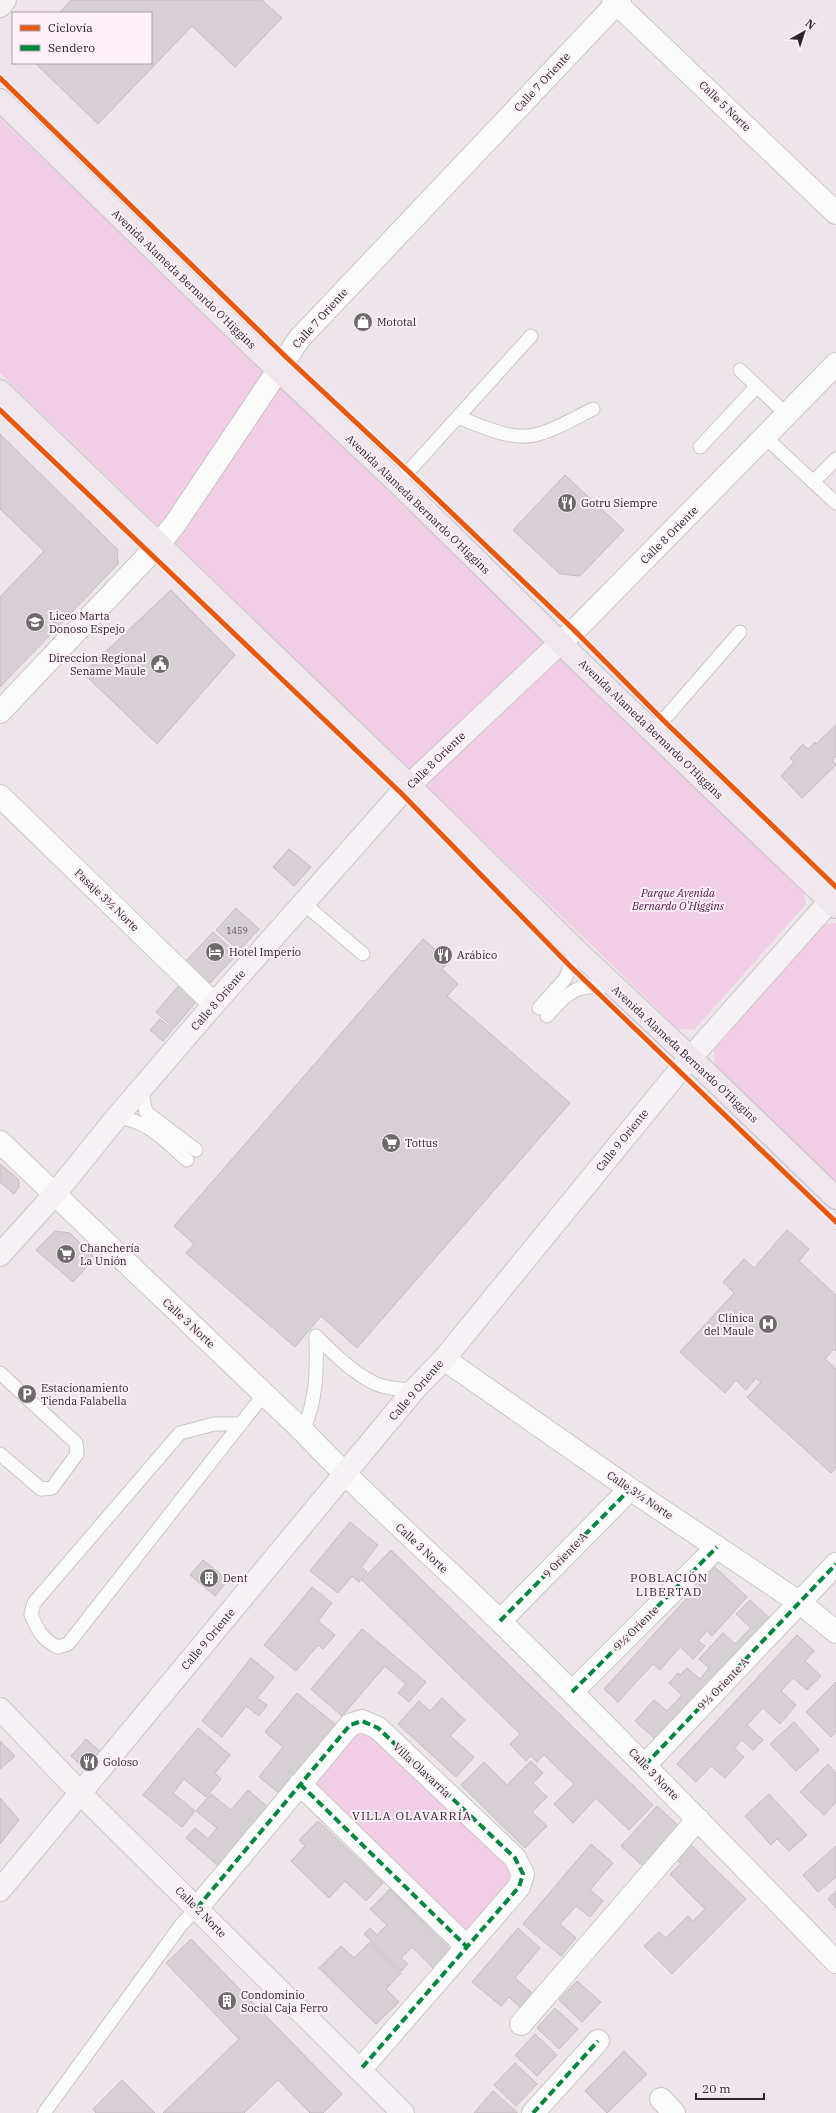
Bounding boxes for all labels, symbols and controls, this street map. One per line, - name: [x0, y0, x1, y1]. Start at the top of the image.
- legend: [12, 12, 152, 64]
- north arrow: [784, 12, 824, 52]
- text: N: [803, 16, 818, 33]
- text: Ciclovía: [48, 20, 93, 35]
- text: Sendero: [48, 40, 95, 55]
- street label: Calle 7 Oriente: [511, 49, 573, 115]
- street label: Calle 5 Norte: [696, 78, 754, 134]
- street label: Avenida Alameda Bernardo O'Higgins: [109, 206, 259, 352]
- street label: Calle 7 Oriente: [289, 285, 351, 351]
- shop icon: Mototal: [352, 311, 374, 333]
- place label: Mototal: [377, 315, 416, 329]
- street label: Avenida Alameda Bernardo O'Higgins: [343, 431, 493, 577]
- restaurant icon: Gotru Siempre: [556, 492, 578, 514]
- place label: Gotru Siempre: [581, 496, 657, 510]
- street label: Calle 8 Oriente: [637, 503, 701, 567]
- place label: Liceo Marta Donoso Espejo: [49, 609, 125, 636]
- school or university icon: Liceo Marta Donoso Espejo: [24, 611, 46, 633]
- place label: Direccion Regional Sename Maule: [48, 651, 146, 678]
- public building icon: Direccion Regional Sename Maule: [149, 653, 171, 675]
- street label: Avenida Alameda Bernardo O'Higgins: [576, 656, 726, 802]
- street label: Calle 8 Oriente: [404, 728, 468, 791]
- street label: Pasaje 3½ Norte: [72, 866, 142, 934]
- park label: Parque Avenida Bernardo O'Higgins: [631, 886, 725, 913]
- house number: 1459: [226, 925, 248, 936]
- hotel icon: Hotel Imperio: [204, 941, 226, 963]
- restaurant icon: Arábico: [432, 944, 454, 966]
- place label: Hotel Imperio: [229, 945, 301, 959]
- place label: Arábico: [457, 948, 497, 962]
- street label: Calle 8 Oriente: [188, 967, 248, 1033]
- street label: Avenida Alameda Bernardo O'Higgins: [609, 982, 761, 1126]
- street label: Calle 9 Oriente: [593, 1106, 651, 1174]
- supermarket icon: Tottus: [380, 1132, 402, 1154]
- place label: Tottus: [405, 1136, 438, 1150]
- place label: Chanchería La Unión: [80, 1241, 140, 1268]
- supermarket icon: Chanchería La Unión: [55, 1243, 77, 1265]
- street label: Calle 3 Norte: [160, 1295, 218, 1351]
- place label: Clínica del Maule: [704, 1311, 754, 1338]
- hospital icon: Clínica del Maule: [757, 1313, 779, 1335]
- street label: Calle 9 Oriente: [386, 1357, 446, 1423]
- place label: Estacionamiento Tienda Falabella: [41, 1381, 129, 1408]
- parking icon: Estacionamiento Tienda Falabella: [16, 1383, 38, 1405]
- street label: Calle 3½ Norte: [604, 1468, 676, 1522]
- street label: Calle 3 Norte: [393, 1520, 451, 1576]
- street label: 9 Oriente A: [540, 1529, 591, 1581]
- building icon: Dent: [198, 1567, 220, 1589]
- district label: POBLACIÓN LIBERTAD: [630, 1570, 708, 1599]
- place label: Dent: [223, 1571, 248, 1585]
- street label: 9½ Oriente: [611, 1602, 662, 1653]
- street label: Calle 9 Oriente: [178, 1605, 238, 1673]
- street label: 9½ Oriente A: [694, 1654, 752, 1713]
- street label: Villa Olavarría: [390, 1740, 454, 1800]
- street label: Calle 3 Norte: [626, 1745, 682, 1803]
- restaurant icon: Goloso: [78, 1751, 100, 1773]
- place label: Goloso: [103, 1755, 138, 1769]
- district label: VILLA OLAVARRÍA: [352, 1808, 472, 1823]
- street label: Calle 2 Norte: [172, 1883, 230, 1941]
- place label: Condominio Social Caja Ferro: [241, 1988, 328, 2015]
- building icon: Condominio Social Caja Ferro: [216, 1990, 238, 2012]
- scale bar: [696, 2075, 764, 2101]
- text: 20 m: [702, 2081, 731, 2096]

